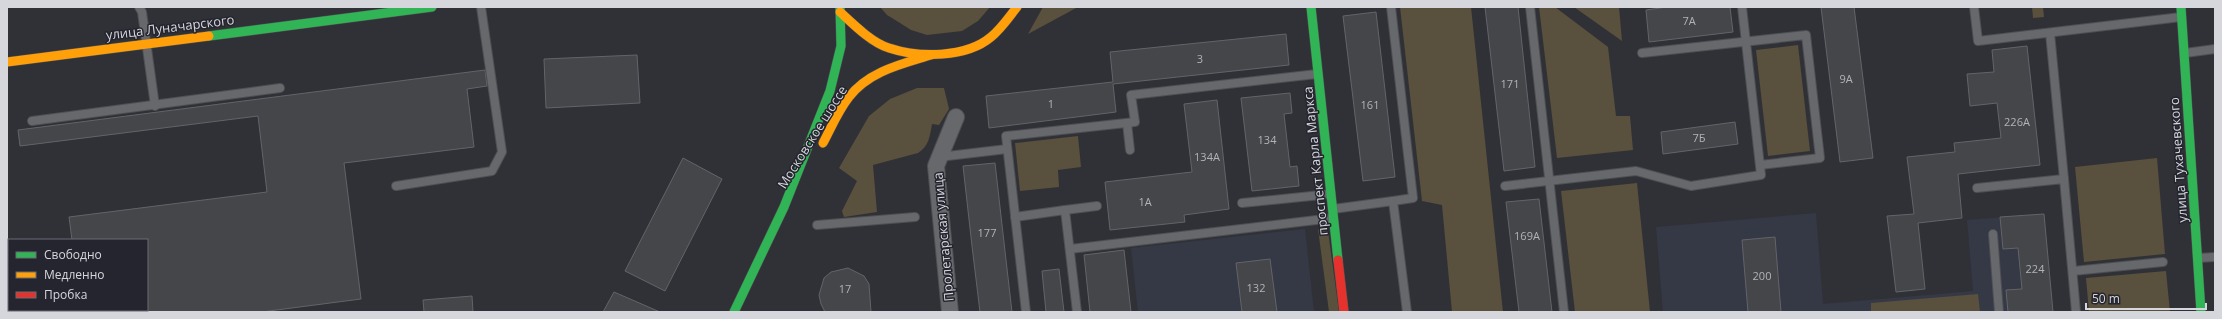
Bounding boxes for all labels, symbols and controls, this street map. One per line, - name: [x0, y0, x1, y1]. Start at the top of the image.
- street label: улица Луначарского: [105, 10, 235, 44]
- house number: 7А: [1682, 13, 1696, 28]
- house number: 3: [1197, 51, 1203, 66]
- house number: 9А: [1839, 71, 1853, 86]
- house number: 171: [1501, 76, 1519, 91]
- street label: Московское шоссе: [773, 82, 851, 192]
- street label: проспект Карла Маркса: [1298, 86, 1332, 236]
- house number: 1: [1048, 96, 1054, 111]
- house number: 161: [1361, 97, 1379, 112]
- street label: улица Тухачевского: [2165, 97, 2191, 223]
- house number: 226А: [2004, 114, 2030, 129]
- house number: 7Б: [1692, 130, 1706, 145]
- house number: 134: [1258, 132, 1277, 147]
- house number: 134А: [1194, 149, 1220, 164]
- street label: Пролетарская улица: [928, 172, 958, 302]
- house number: 1А: [1138, 194, 1152, 209]
- house number: 177: [978, 225, 996, 240]
- house number: 169А: [1514, 228, 1540, 243]
- legend: [8, 239, 148, 311]
- text: Свободно: [44, 246, 102, 263]
- house number: 224: [2026, 261, 2045, 276]
- text: Медленно: [44, 266, 104, 283]
- house number: 200: [1753, 268, 1771, 283]
- house number: 132: [1247, 280, 1265, 295]
- house number: 17: [839, 281, 851, 296]
- scale bar: [2086, 285, 2206, 311]
- text: Пробка: [44, 286, 87, 303]
- text: 50 m: [2092, 290, 2120, 307]

